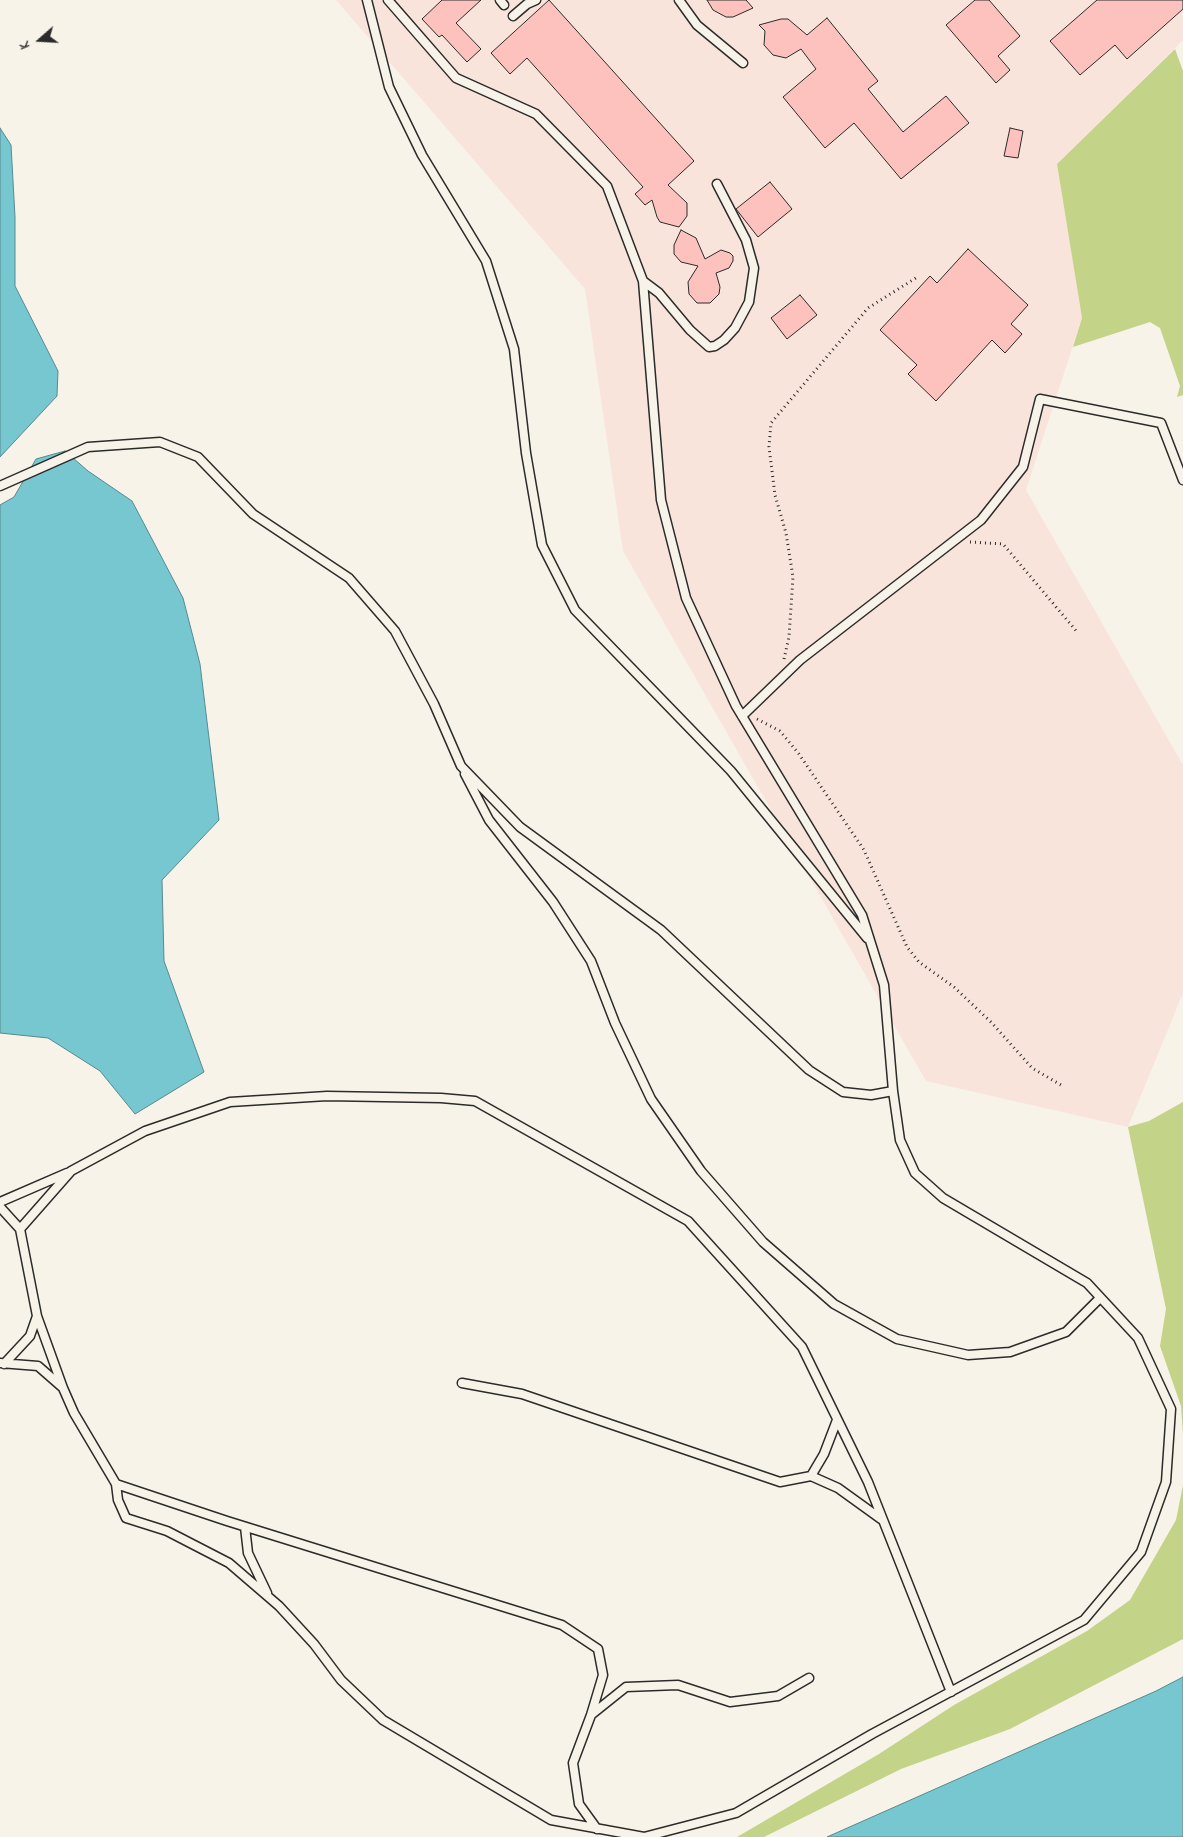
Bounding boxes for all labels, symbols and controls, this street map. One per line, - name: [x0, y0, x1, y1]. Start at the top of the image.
- north arrow: [15, 15, 65, 65]
- text: K: [14, 38, 36, 52]

